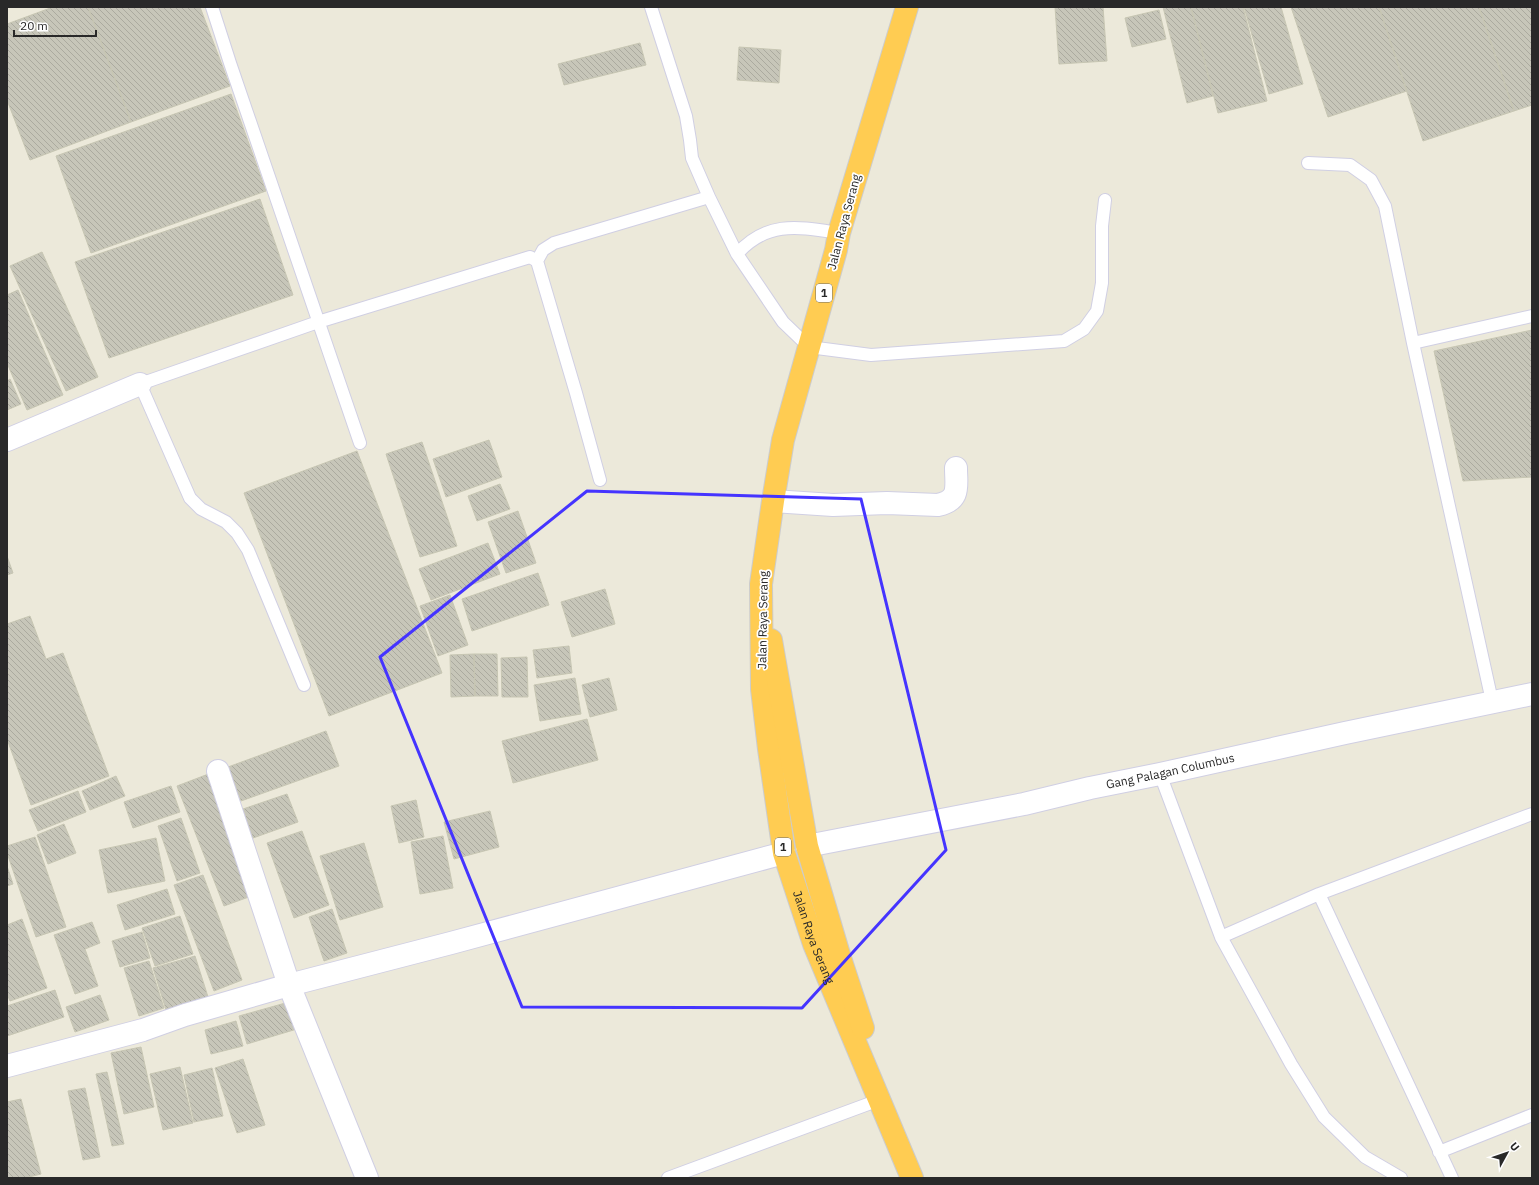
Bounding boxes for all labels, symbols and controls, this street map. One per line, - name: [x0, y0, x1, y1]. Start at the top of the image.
- scale bar: [14, 12, 96, 38]
- text: 20 m: [20, 18, 48, 33]
- street label: Jalan Raya Serang: [824, 172, 864, 271]
- road number: 1: [816, 284, 832, 302]
- street label: Jalan Raya Serang: [754, 570, 771, 669]
- street label: Gang Palagan Columbus: [1105, 750, 1236, 792]
- road number: 1: [775, 838, 791, 856]
- street label: Jalan Raya Serang: [790, 889, 838, 987]
- north arrow: [1487, 1133, 1527, 1173]
- text: U: [1507, 1139, 1522, 1154]

